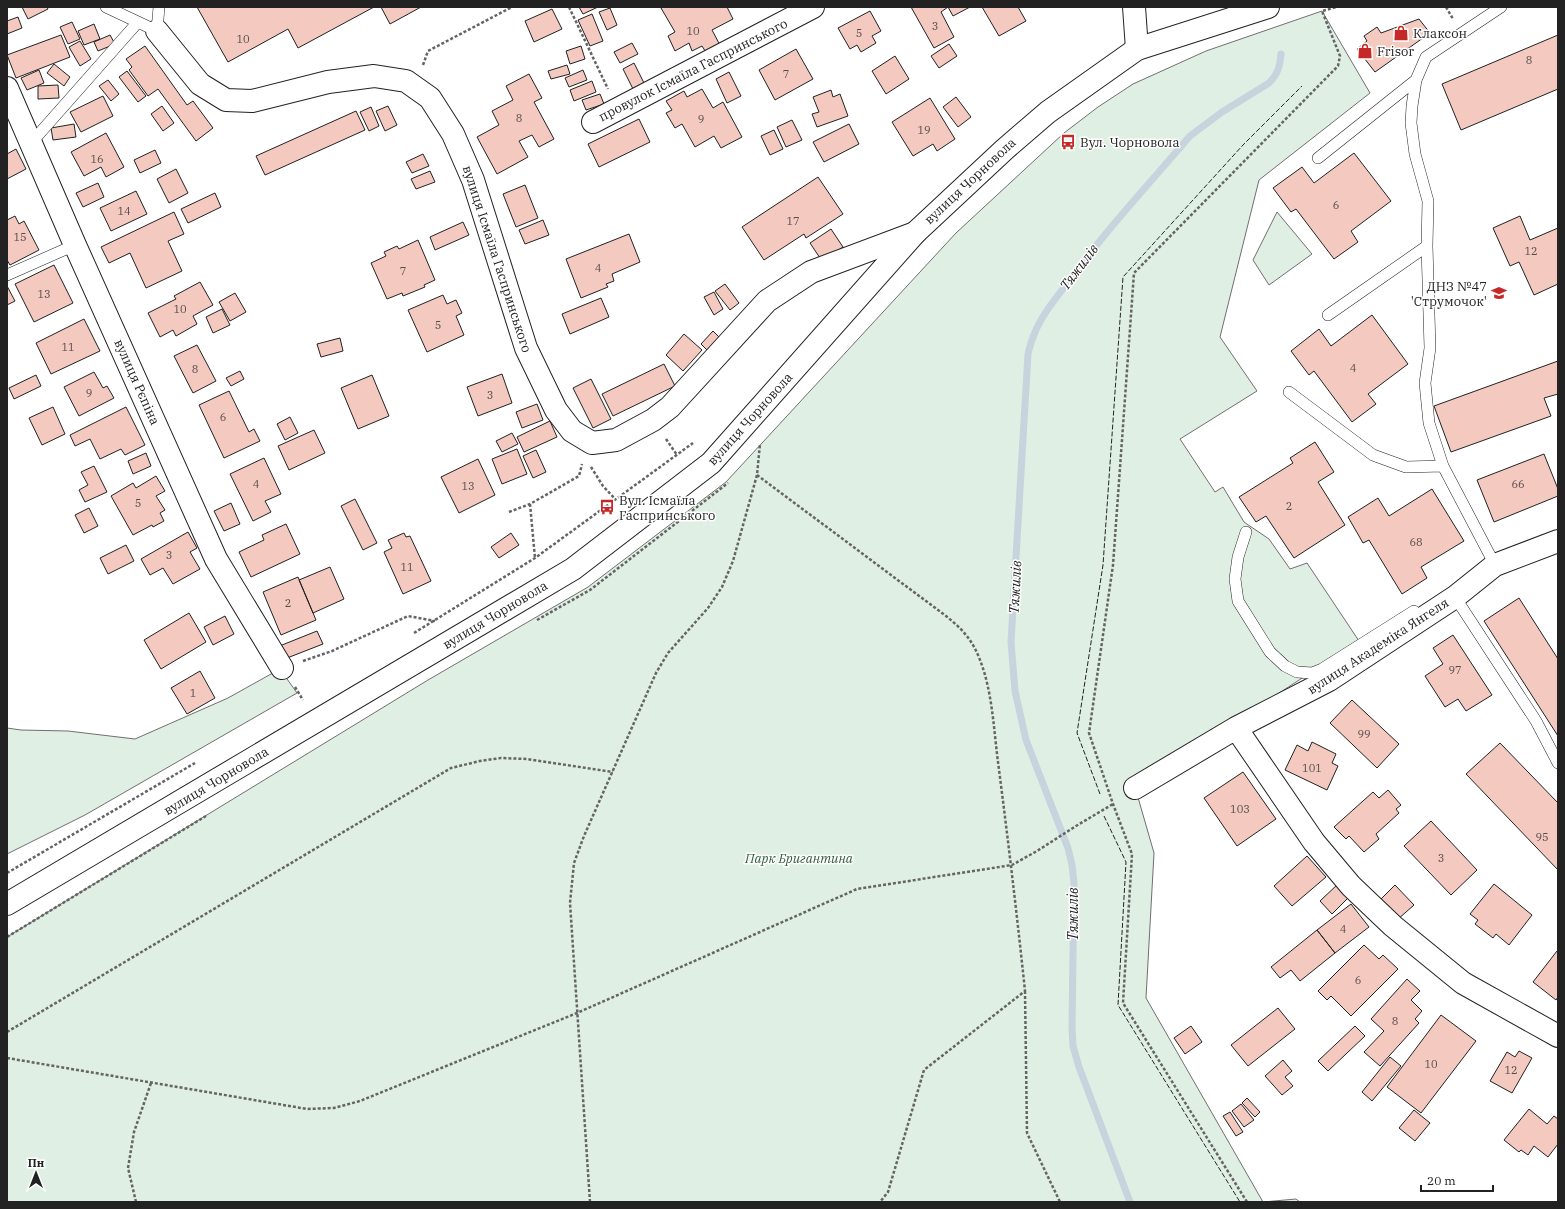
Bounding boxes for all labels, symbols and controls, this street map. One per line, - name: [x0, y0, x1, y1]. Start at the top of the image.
- street label: провулок Ісмаїла Гаспринського: [596, 15, 790, 125]
- house number: 3: [932, 19, 938, 33]
- house number: 10: [686, 24, 700, 38]
- shop icon: Клаксон: [1392, 24, 1410, 42]
- place label: Клаксон: [1413, 25, 1467, 42]
- house number: 5: [856, 26, 862, 40]
- house number: 10: [236, 32, 250, 46]
- shop icon: Frisor: [1356, 42, 1374, 60]
- place label: Frisor: [1377, 43, 1414, 60]
- house number: 8: [1526, 53, 1532, 67]
- house number: 7: [783, 67, 789, 81]
- house number: 8: [516, 111, 522, 125]
- house number: 9: [698, 112, 704, 126]
- house number: 19: [917, 123, 931, 137]
- bus stop icon: Вул. Чорновола: [1059, 133, 1077, 151]
- street label: вулиця Чорновола: [921, 134, 1019, 228]
- place label: Вул. Чорновола: [1080, 134, 1180, 151]
- house number: 16: [90, 152, 104, 166]
- street label: вулиця Ісмаїла Гаспринського: [459, 163, 535, 355]
- house number: 6: [1333, 198, 1339, 212]
- house number: 14: [117, 204, 131, 218]
- house number: 17: [786, 214, 800, 228]
- house number: 15: [13, 230, 27, 244]
- water label: Тяжилів: [1056, 240, 1102, 294]
- house number: 12: [1524, 244, 1538, 258]
- house number: 4: [595, 261, 602, 275]
- house number: 7: [400, 264, 406, 278]
- place label: ДНЗ №47 'Струмочок': [1411, 278, 1487, 310]
- school or university icon: ДНЗ №47 'Струмочок': [1490, 284, 1508, 302]
- house number: 13: [37, 287, 51, 301]
- house number: 10: [173, 302, 187, 316]
- house number: 5: [435, 318, 441, 332]
- street label: вулиця Рєпіна: [110, 336, 164, 428]
- house number: 11: [61, 340, 75, 354]
- house number: 4: [1350, 361, 1357, 375]
- house number: 8: [192, 362, 198, 376]
- street label: вулиця Чорновола: [704, 369, 796, 469]
- house number: 9: [86, 386, 92, 400]
- house number: 3: [487, 388, 493, 402]
- house number: 6: [220, 410, 226, 424]
- house number: 4: [253, 477, 260, 491]
- house number: 66: [1511, 477, 1525, 491]
- house number: 13: [461, 479, 475, 493]
- place label: Вул. Ісмаїла Гаспринського: [619, 492, 715, 524]
- house number: 5: [135, 496, 141, 510]
- bus stop icon: Вул. Ісмаїла Гаспринського: [598, 498, 616, 516]
- house number: 2: [1286, 499, 1292, 513]
- house number: 68: [1409, 535, 1423, 549]
- house number: 3: [166, 548, 172, 562]
- water label: Тяжилів: [1005, 559, 1025, 614]
- house number: 11: [400, 560, 414, 574]
- street label: вулиця Чорновола: [439, 577, 551, 653]
- street label: вулиця Академіка Янгеля: [1304, 594, 1452, 698]
- house number: 2: [285, 596, 291, 610]
- house number: 97: [1448, 663, 1462, 677]
- house number: 1: [190, 686, 196, 700]
- house number: 99: [1357, 727, 1371, 741]
- street label: вулиця Чорновола: [160, 743, 272, 819]
- house number: 101: [1302, 761, 1322, 775]
- house number: 103: [1230, 802, 1250, 816]
- house number: 95: [1535, 830, 1549, 844]
- park label: Парк Бригантина: [744, 850, 853, 867]
- house number: 3: [1438, 851, 1444, 865]
- water label: Тяжилів: [1064, 887, 1082, 941]
- house number: 4: [1340, 922, 1347, 936]
- house number: 6: [1355, 973, 1361, 987]
- house number: 8: [1392, 1014, 1398, 1028]
- house number: 10: [1424, 1057, 1438, 1071]
- house number: 12: [1504, 1063, 1518, 1077]
- north arrow: [16, 1153, 56, 1193]
- text: Пн: [28, 1156, 45, 1170]
- scale bar: [1421, 1167, 1493, 1193]
- text: 20 m: [1427, 1173, 1456, 1188]

